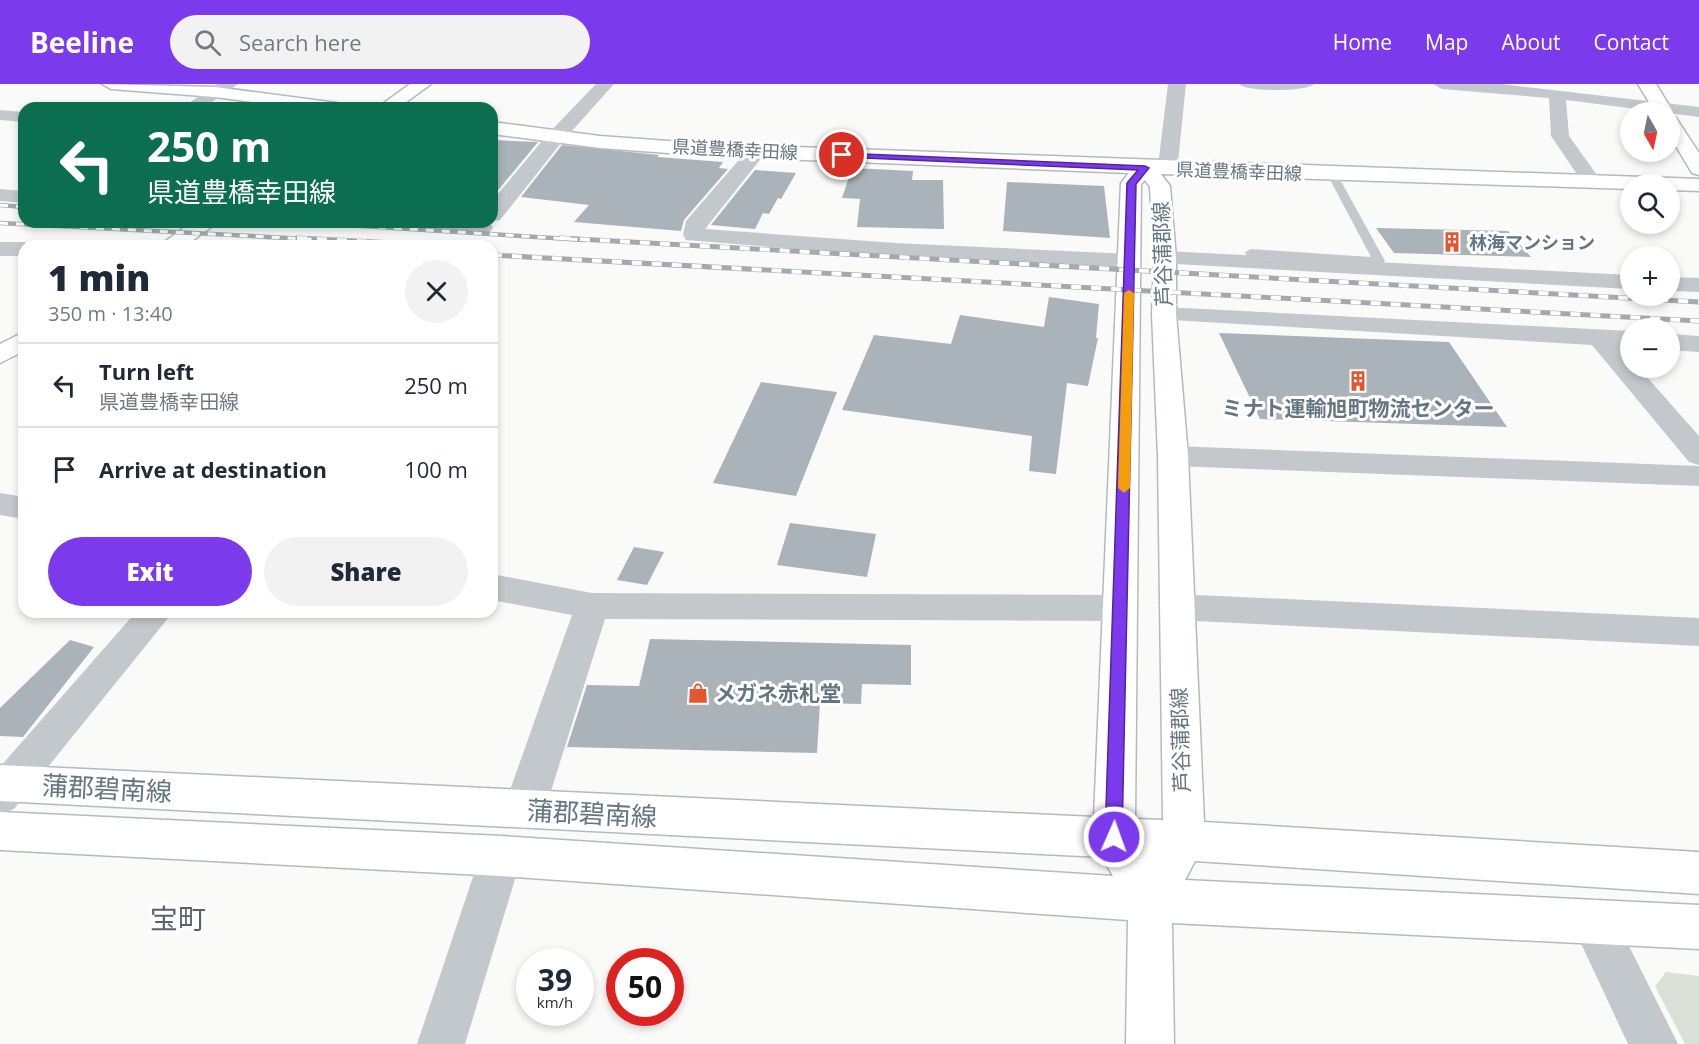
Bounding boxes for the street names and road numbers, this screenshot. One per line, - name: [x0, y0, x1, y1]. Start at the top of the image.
- street label: 県道豊橋幸田線: [671, 134, 799, 164]
- street label: 県道豊橋幸田線: [1176, 157, 1302, 185]
- street label: 芦谷蒲郡線: [1146, 201, 1178, 307]
- street label: 芦谷蒲郡線: [1164, 687, 1196, 793]
- street label: 蒲郡碧南線: [41, 767, 173, 809]
- street label: 蒲郡碧南線: [526, 792, 658, 834]

